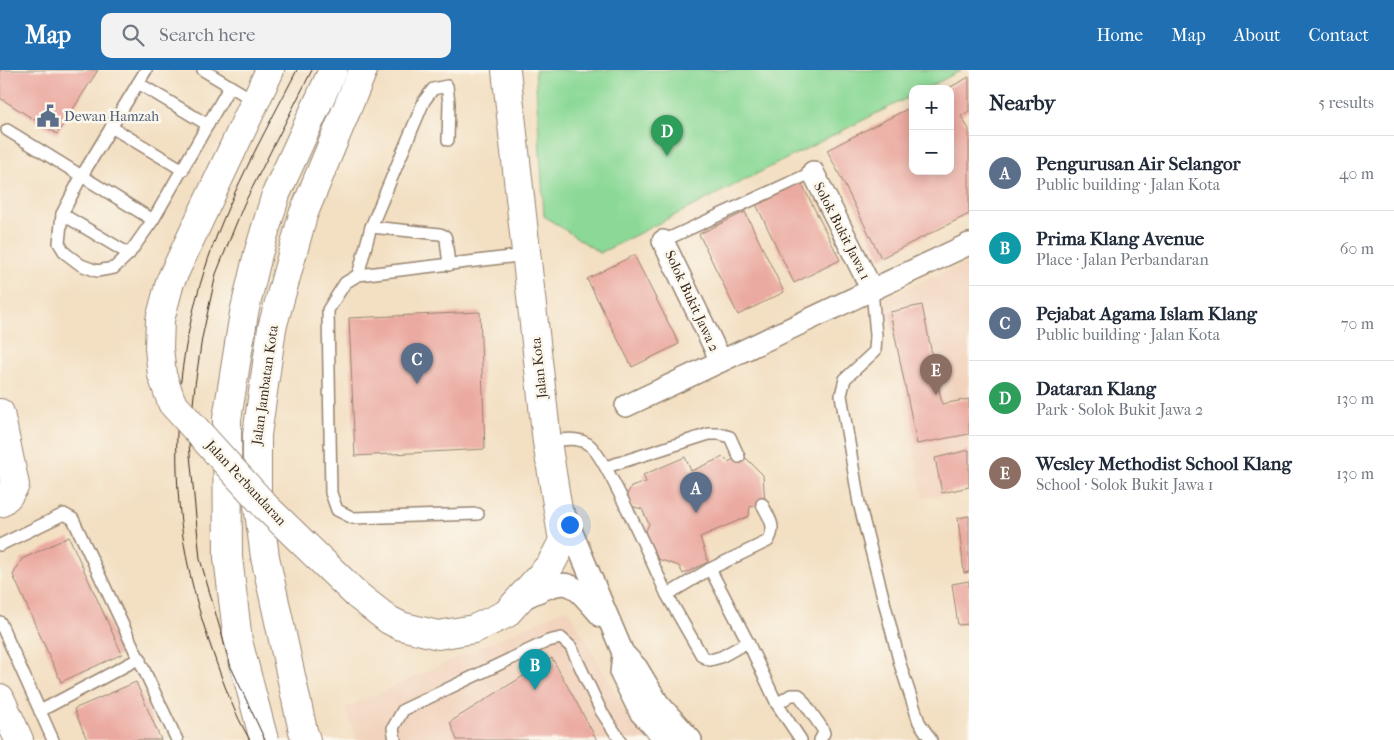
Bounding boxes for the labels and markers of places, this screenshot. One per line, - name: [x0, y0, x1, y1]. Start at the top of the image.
- public building icon: Dewan Hamzah: [35, 103, 61, 129]
- place label: Dewan Hamzah: [64, 108, 159, 125]
- pin: D: [651, 115, 683, 156]
- pin: C: [401, 343, 433, 384]
- pin: E: [920, 354, 952, 395]
- pin: A: [680, 472, 712, 513]
- pin: B: [519, 649, 551, 690]

